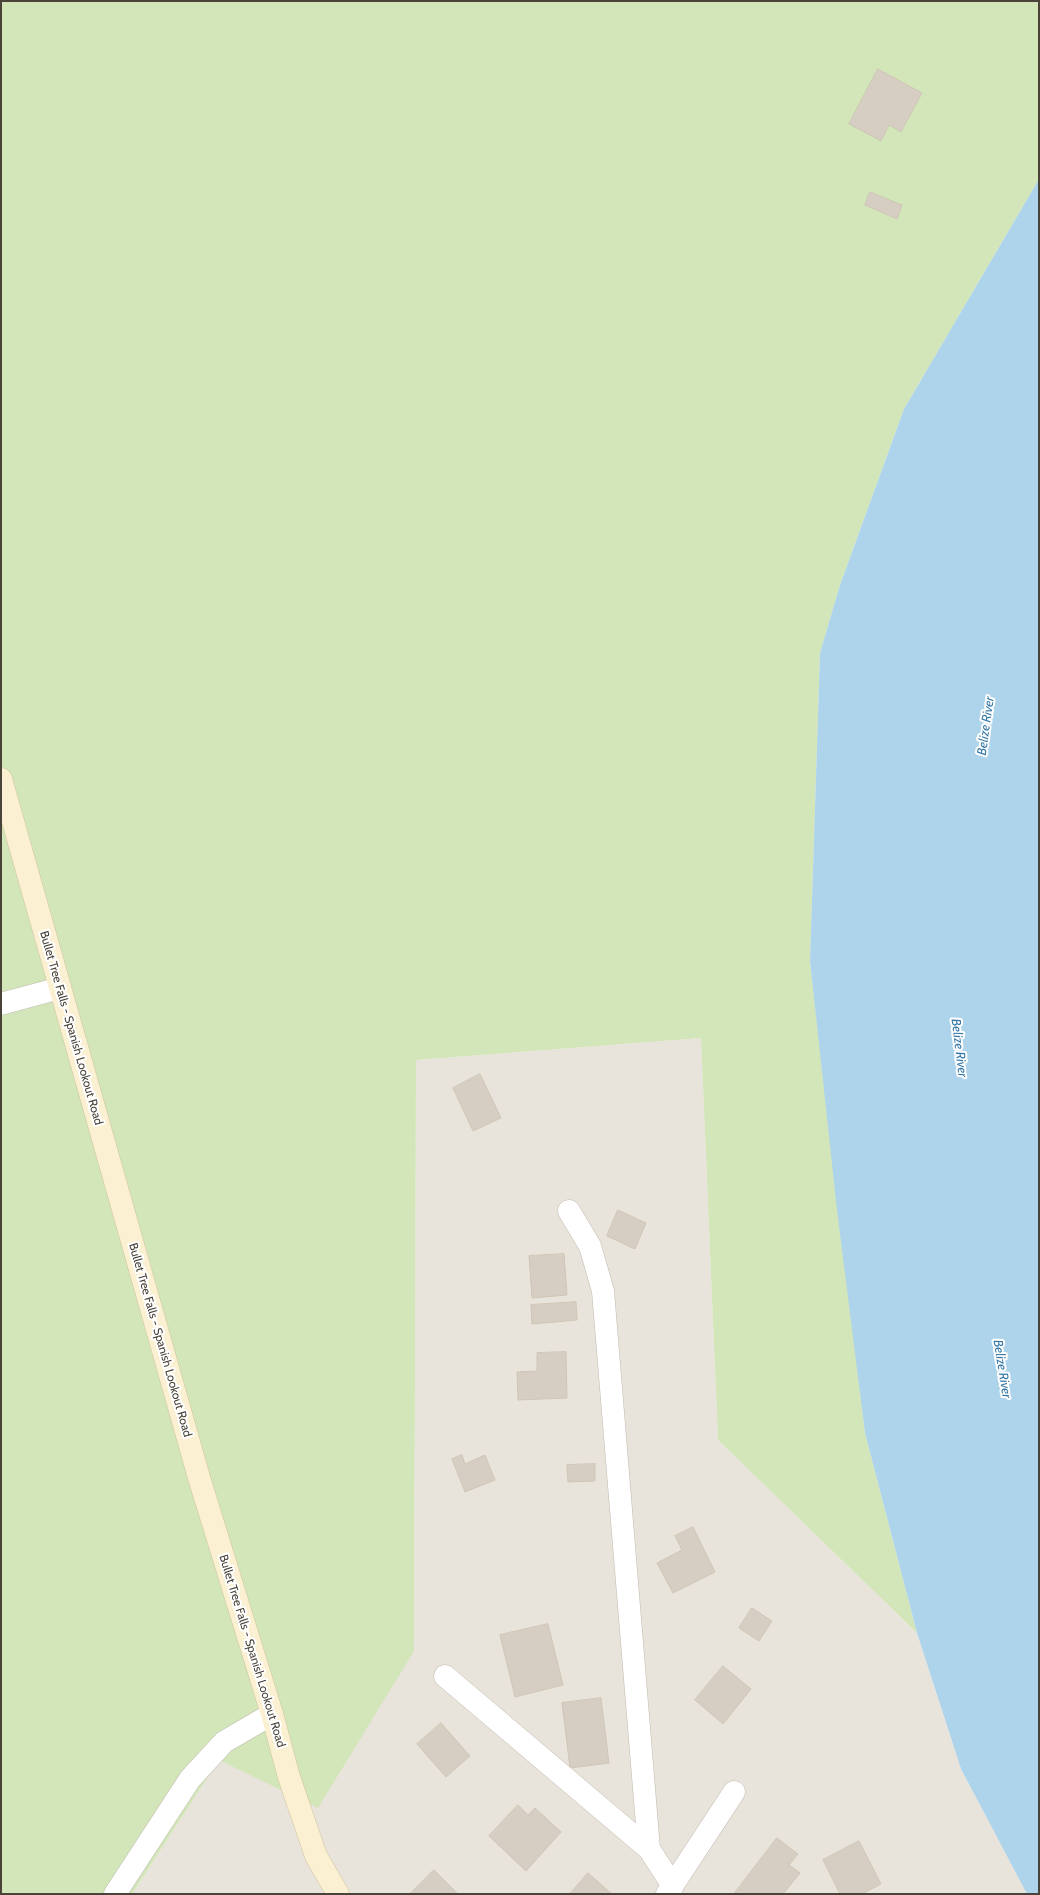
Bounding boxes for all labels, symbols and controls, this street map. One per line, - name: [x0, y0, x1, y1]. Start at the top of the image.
- water label: Belize River: [974, 696, 998, 756]
- street label: Bullet Tree Falls - Spanish Lookout Road: [36, 929, 106, 1127]
- water label: Belize River: [948, 1018, 970, 1078]
- street label: Bullet Tree Falls - Spanish Lookout Road: [125, 1241, 195, 1439]
- water label: Belize River: [990, 1339, 1014, 1399]
- street label: Bullet Tree Falls - Spanish Lookout Road: [216, 1553, 288, 1749]

